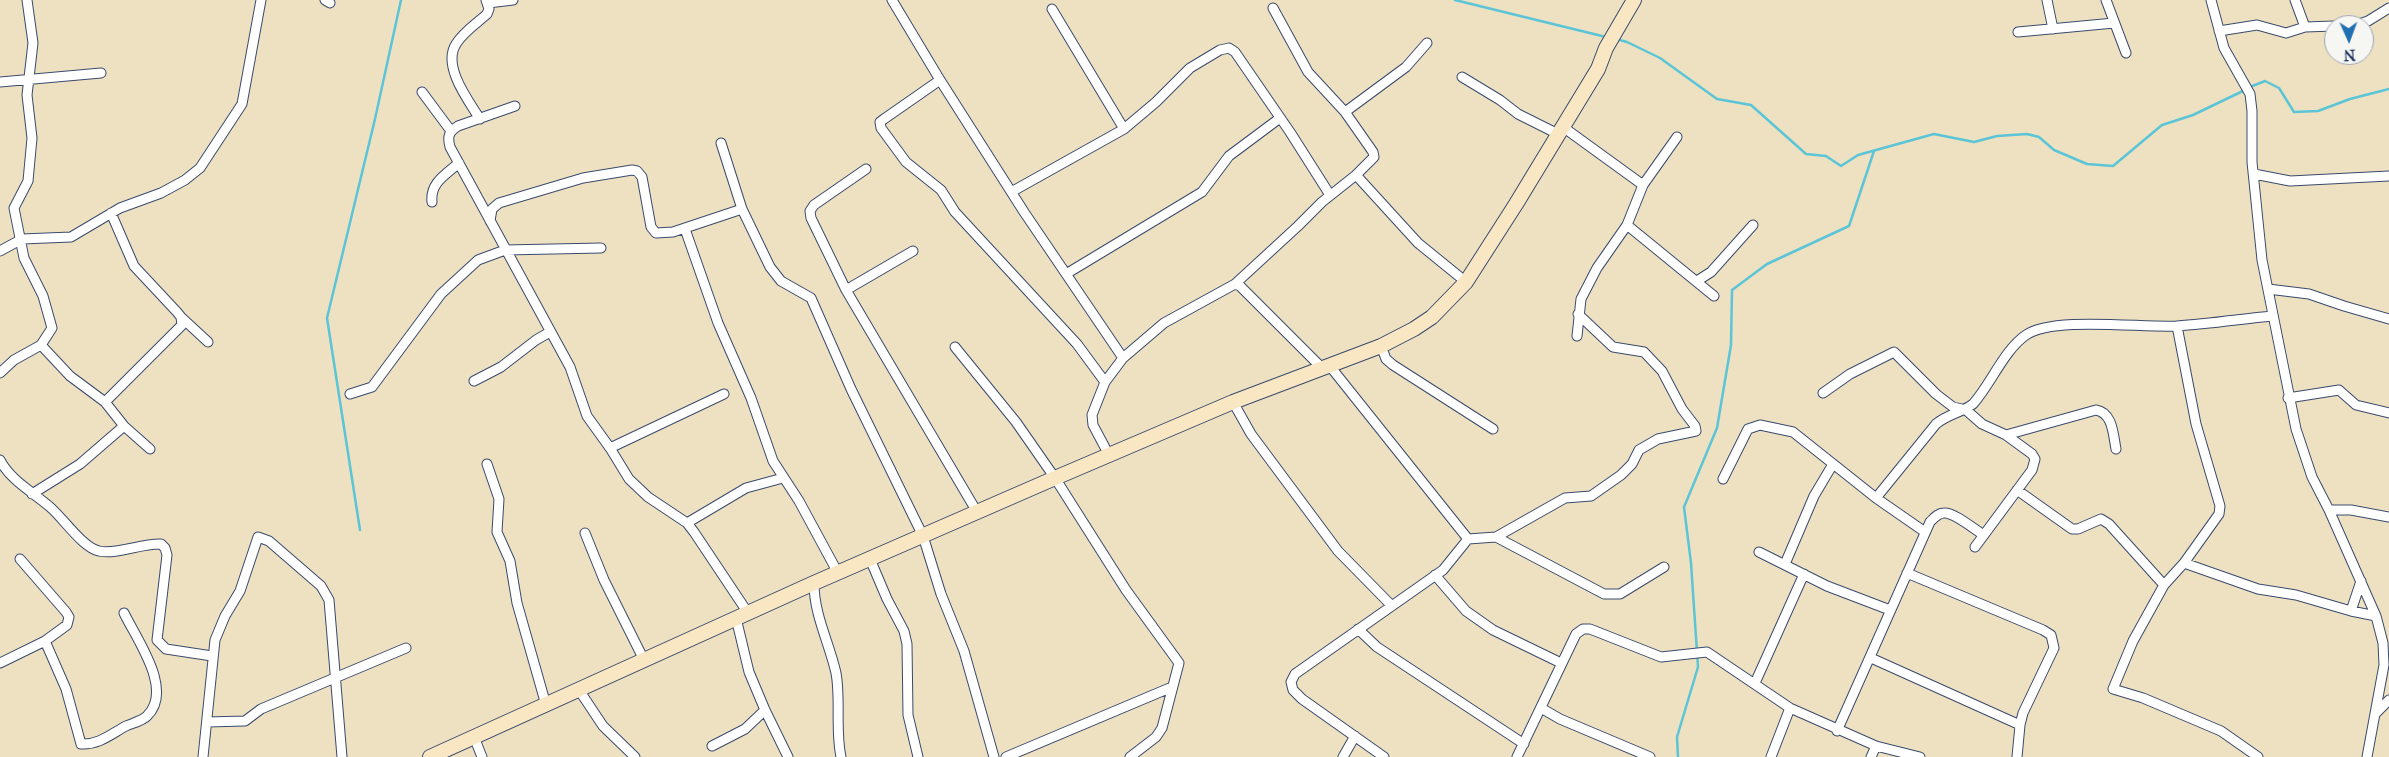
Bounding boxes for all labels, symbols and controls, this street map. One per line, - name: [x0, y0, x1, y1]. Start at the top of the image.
- north arrow: [2324, 15, 2374, 65]
- text: N: [2343, 46, 2356, 63]

